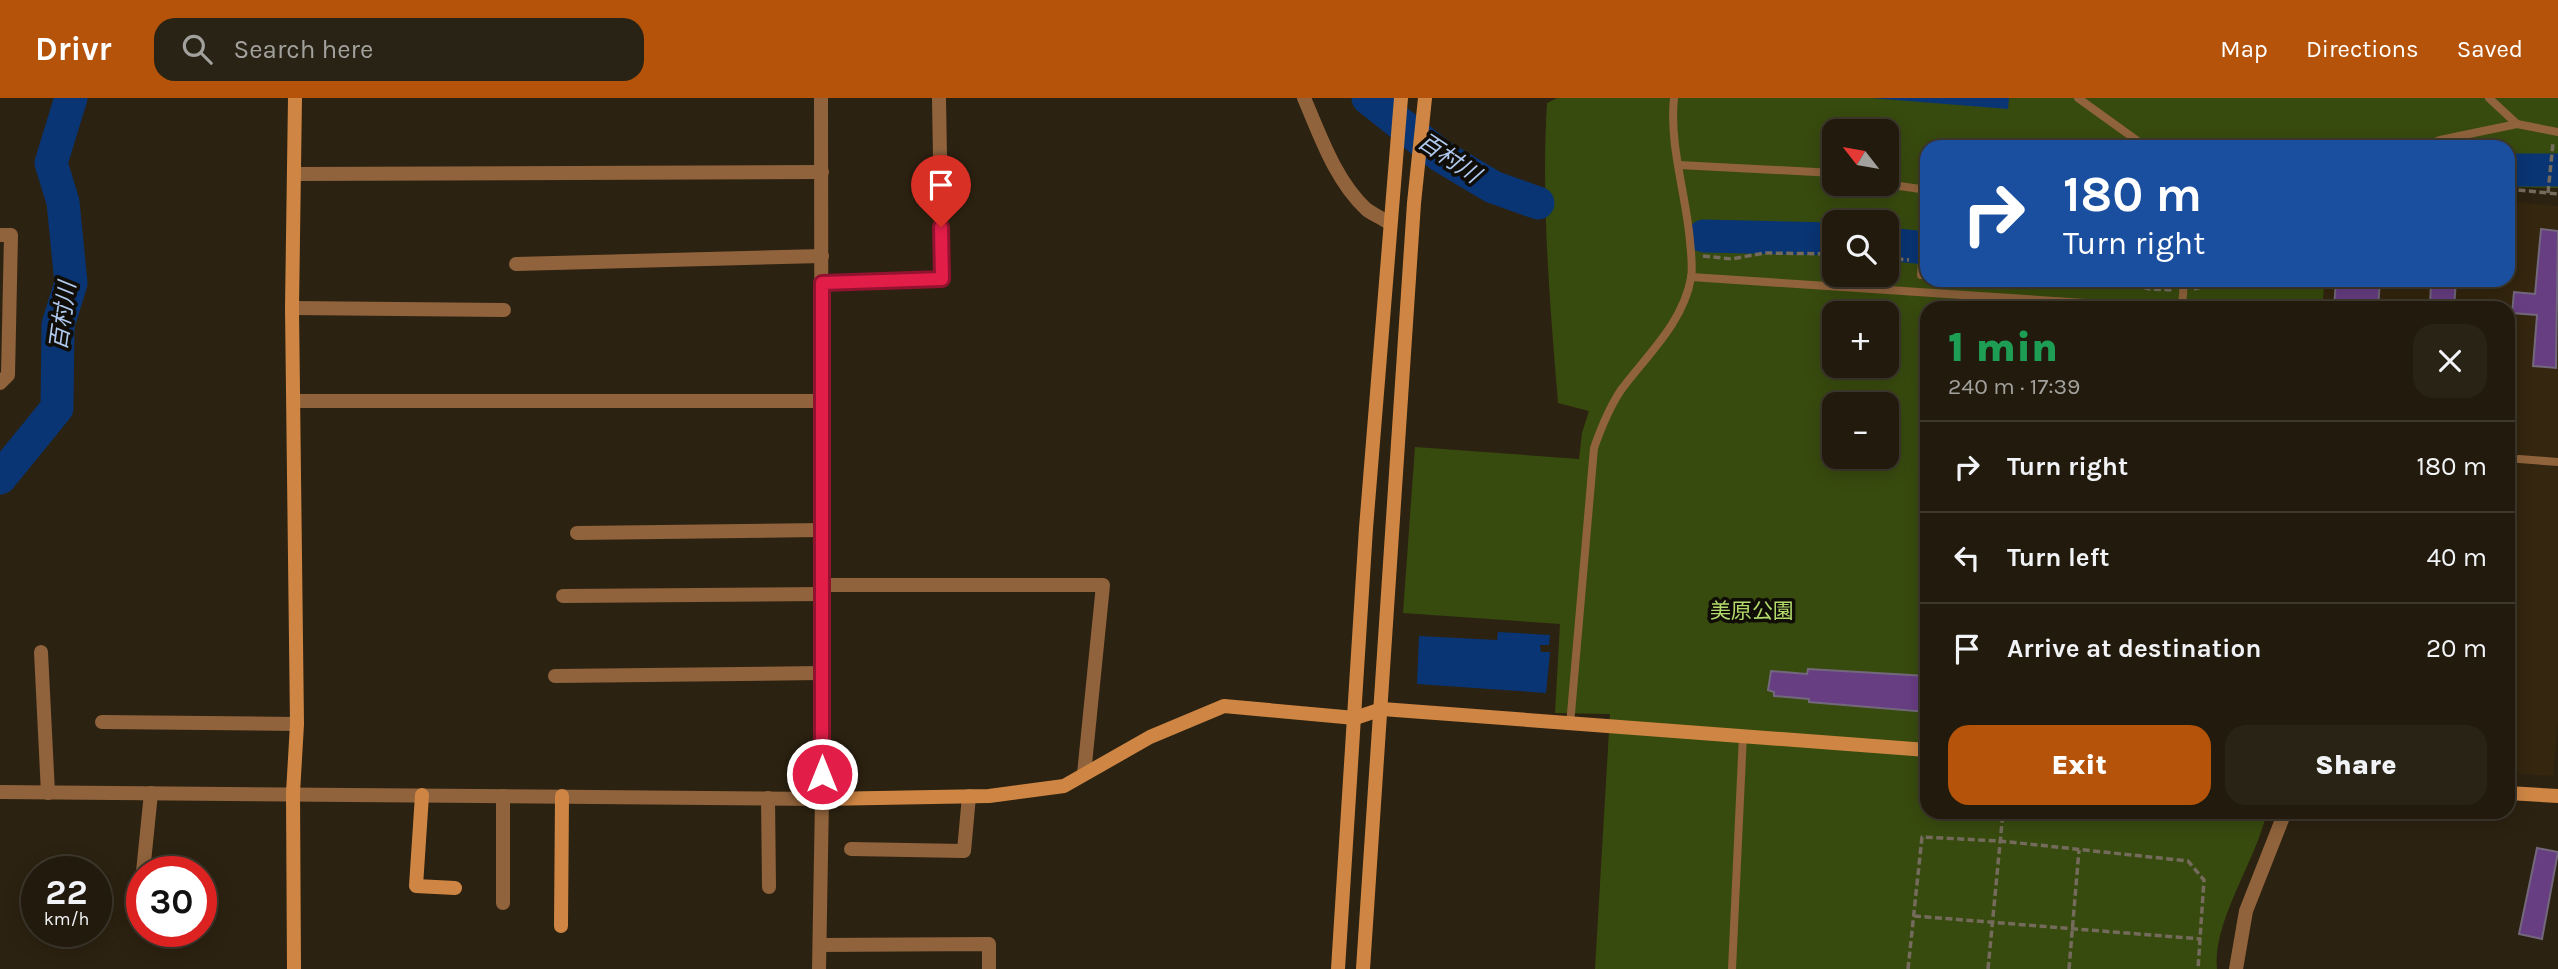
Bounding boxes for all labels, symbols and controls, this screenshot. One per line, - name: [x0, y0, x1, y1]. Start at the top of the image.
- search box: [154, 18, 644, 81]
- text: Drivr: [35, 30, 112, 68]
- icon: search: [178, 30, 216, 68]
- text: Search here: [234, 34, 373, 65]
- text: Map: [2220, 35, 2268, 63]
- text: Directions: [2306, 35, 2419, 63]
- text: Saved: [2457, 35, 2523, 63]
- north arrow: [1822, 119, 1899, 196]
- map controls: [1822, 119, 1899, 469]
- water label: 百村川: [1413, 128, 1488, 190]
- pin: [911, 155, 971, 227]
- icon: arrive: [922, 166, 960, 204]
- text: 180 m: [2063, 166, 2202, 223]
- icon: right: [1948, 168, 2039, 259]
- button: search: [1822, 210, 1899, 287]
- text: Turn right: [2063, 225, 2205, 262]
- water label: 百村川: [45, 277, 82, 352]
- button: +: [1822, 301, 1899, 378]
- text: 1 min: [1948, 322, 2058, 372]
- button: close: [2413, 324, 2487, 398]
- text: 240 m · 17:39: [1948, 373, 2080, 400]
- button: −: [1822, 392, 1899, 469]
- icon: right: [1948, 448, 1986, 486]
- text: Turn right: [2007, 451, 2128, 482]
- text: 180 m: [2417, 451, 2487, 482]
- icon: left: [1948, 539, 1986, 577]
- text: Turn left: [2007, 542, 2109, 573]
- text: 40 m: [2427, 542, 2487, 573]
- park label: 美原公園: [1710, 599, 1794, 623]
- icon: arrive: [1948, 630, 1986, 668]
- text: Arrive at destination: [2007, 633, 2261, 664]
- text: 20 m: [2426, 633, 2487, 664]
- button: Exit: [1948, 725, 2211, 805]
- button: Share: [2225, 725, 2487, 805]
- position arrow: [785, 737, 859, 811]
- speed limit sign: 30: [126, 856, 217, 947]
- text: 22: [45, 872, 88, 913]
- text: km/h: [44, 908, 89, 930]

